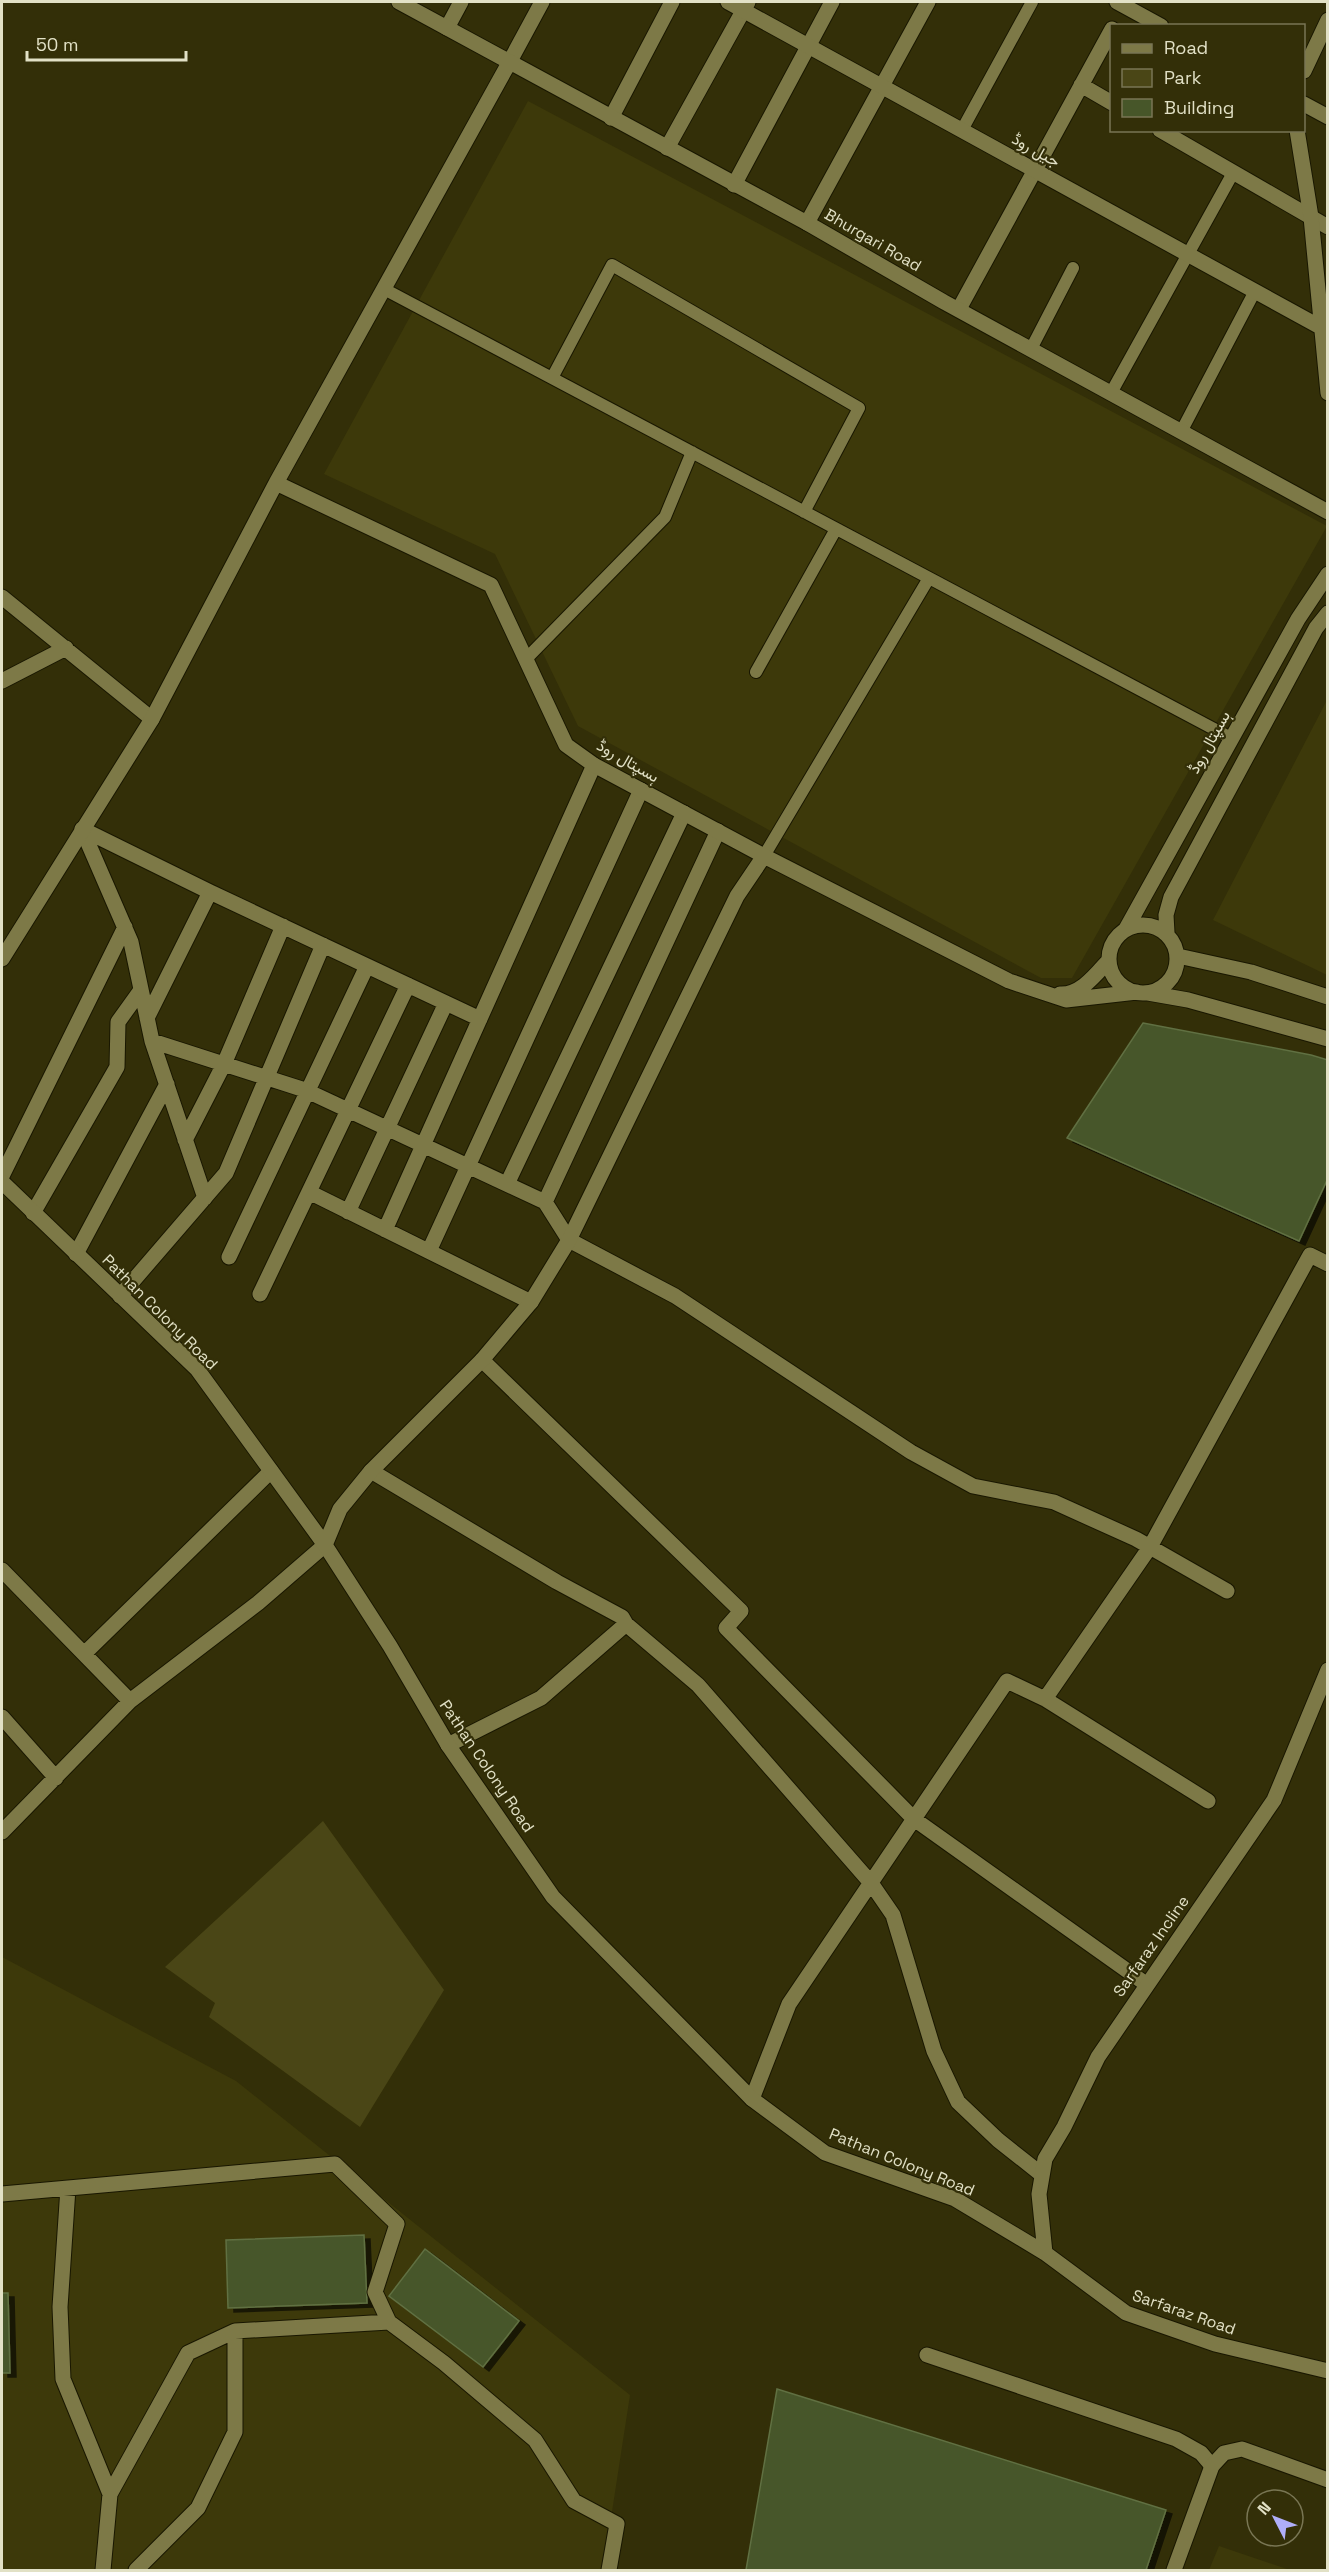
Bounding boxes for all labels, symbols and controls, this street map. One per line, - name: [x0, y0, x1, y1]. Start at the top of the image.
- scale bar: [27, 24, 186, 62]
- legend: [1110, 24, 1305, 132]
- text: 50 m: [36, 33, 78, 56]
- text: Road: [1164, 36, 1208, 59]
- text: Park: [1164, 66, 1202, 89]
- text: Building: [1164, 96, 1234, 119]
- street label: جیل روڈ: [1008, 128, 1064, 172]
- street label: Bhurgari Road: [821, 204, 925, 276]
- street label: ہسپتال روڈ: [1183, 707, 1236, 778]
- street label: ہسپتال روڈ: [593, 735, 663, 788]
- street label: Pathan Colony Road: [98, 1250, 222, 1374]
- street label: Pathan Colony Road: [435, 1696, 539, 1836]
- street label: Sarfaraz Incline: [1108, 1891, 1194, 2001]
- street label: Pathan Colony Road: [826, 2123, 978, 2201]
- street label: Sarfaraz Road: [1130, 2285, 1238, 2339]
- north arrow: [1245, 2488, 1305, 2548]
- text: N: [1253, 2497, 1276, 2519]

